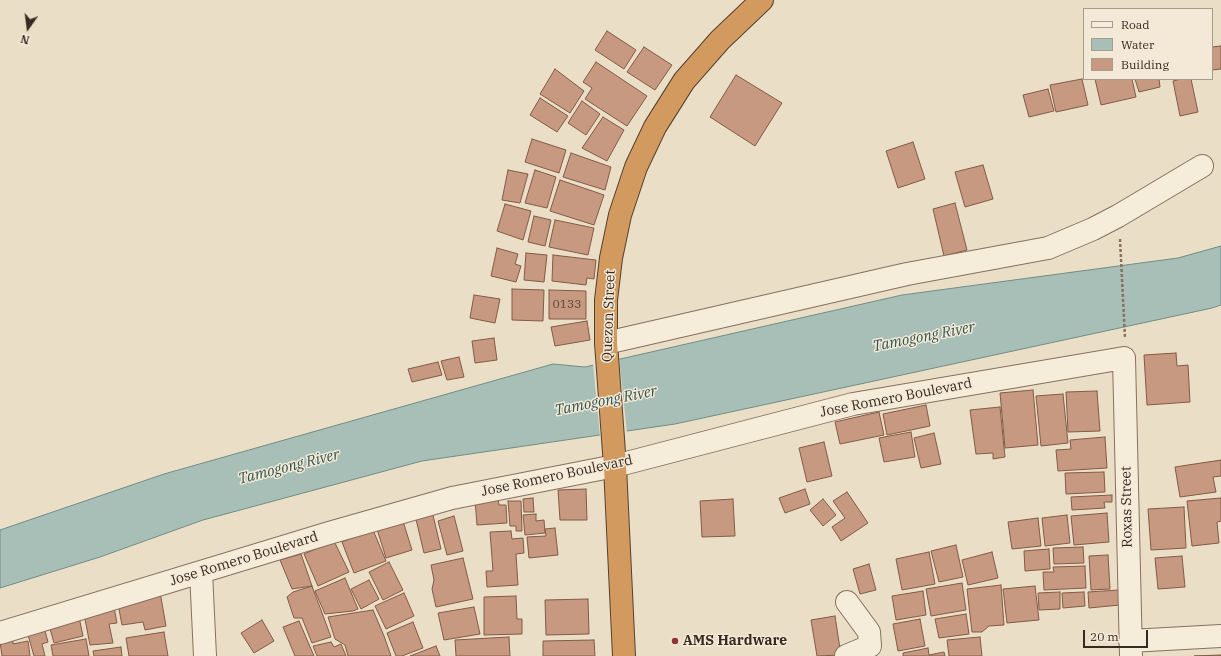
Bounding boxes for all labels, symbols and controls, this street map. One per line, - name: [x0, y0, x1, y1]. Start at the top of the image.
- north arrow: [8, 8, 48, 48]
- legend: [1083, 8, 1213, 80]
- text: Road: [1121, 17, 1150, 32]
- text: N: [19, 32, 31, 47]
- text: Water: [1121, 37, 1154, 52]
- text: Building: [1121, 57, 1169, 72]
- street label: Quezon Street: [599, 269, 619, 363]
- house number: 0133: [553, 298, 581, 312]
- water label: Tamogong River: [871, 318, 977, 356]
- street label: Jose Romero Boulevard: [819, 375, 973, 421]
- water label: Tamogong River: [553, 382, 659, 420]
- water label: Tamogong River: [236, 446, 342, 488]
- street label: Jose Romero Boulevard: [480, 452, 634, 500]
- street label: Roxas Street: [1118, 466, 1136, 548]
- street label: Jose Romero Boulevard: [168, 528, 320, 590]
- scale bar: [1085, 622, 1150, 648]
- text: 20 m: [1090, 629, 1119, 644]
- place label: AMS Hardware: [683, 633, 787, 649]
- marker: AMS Hardware: [670, 636, 680, 646]

